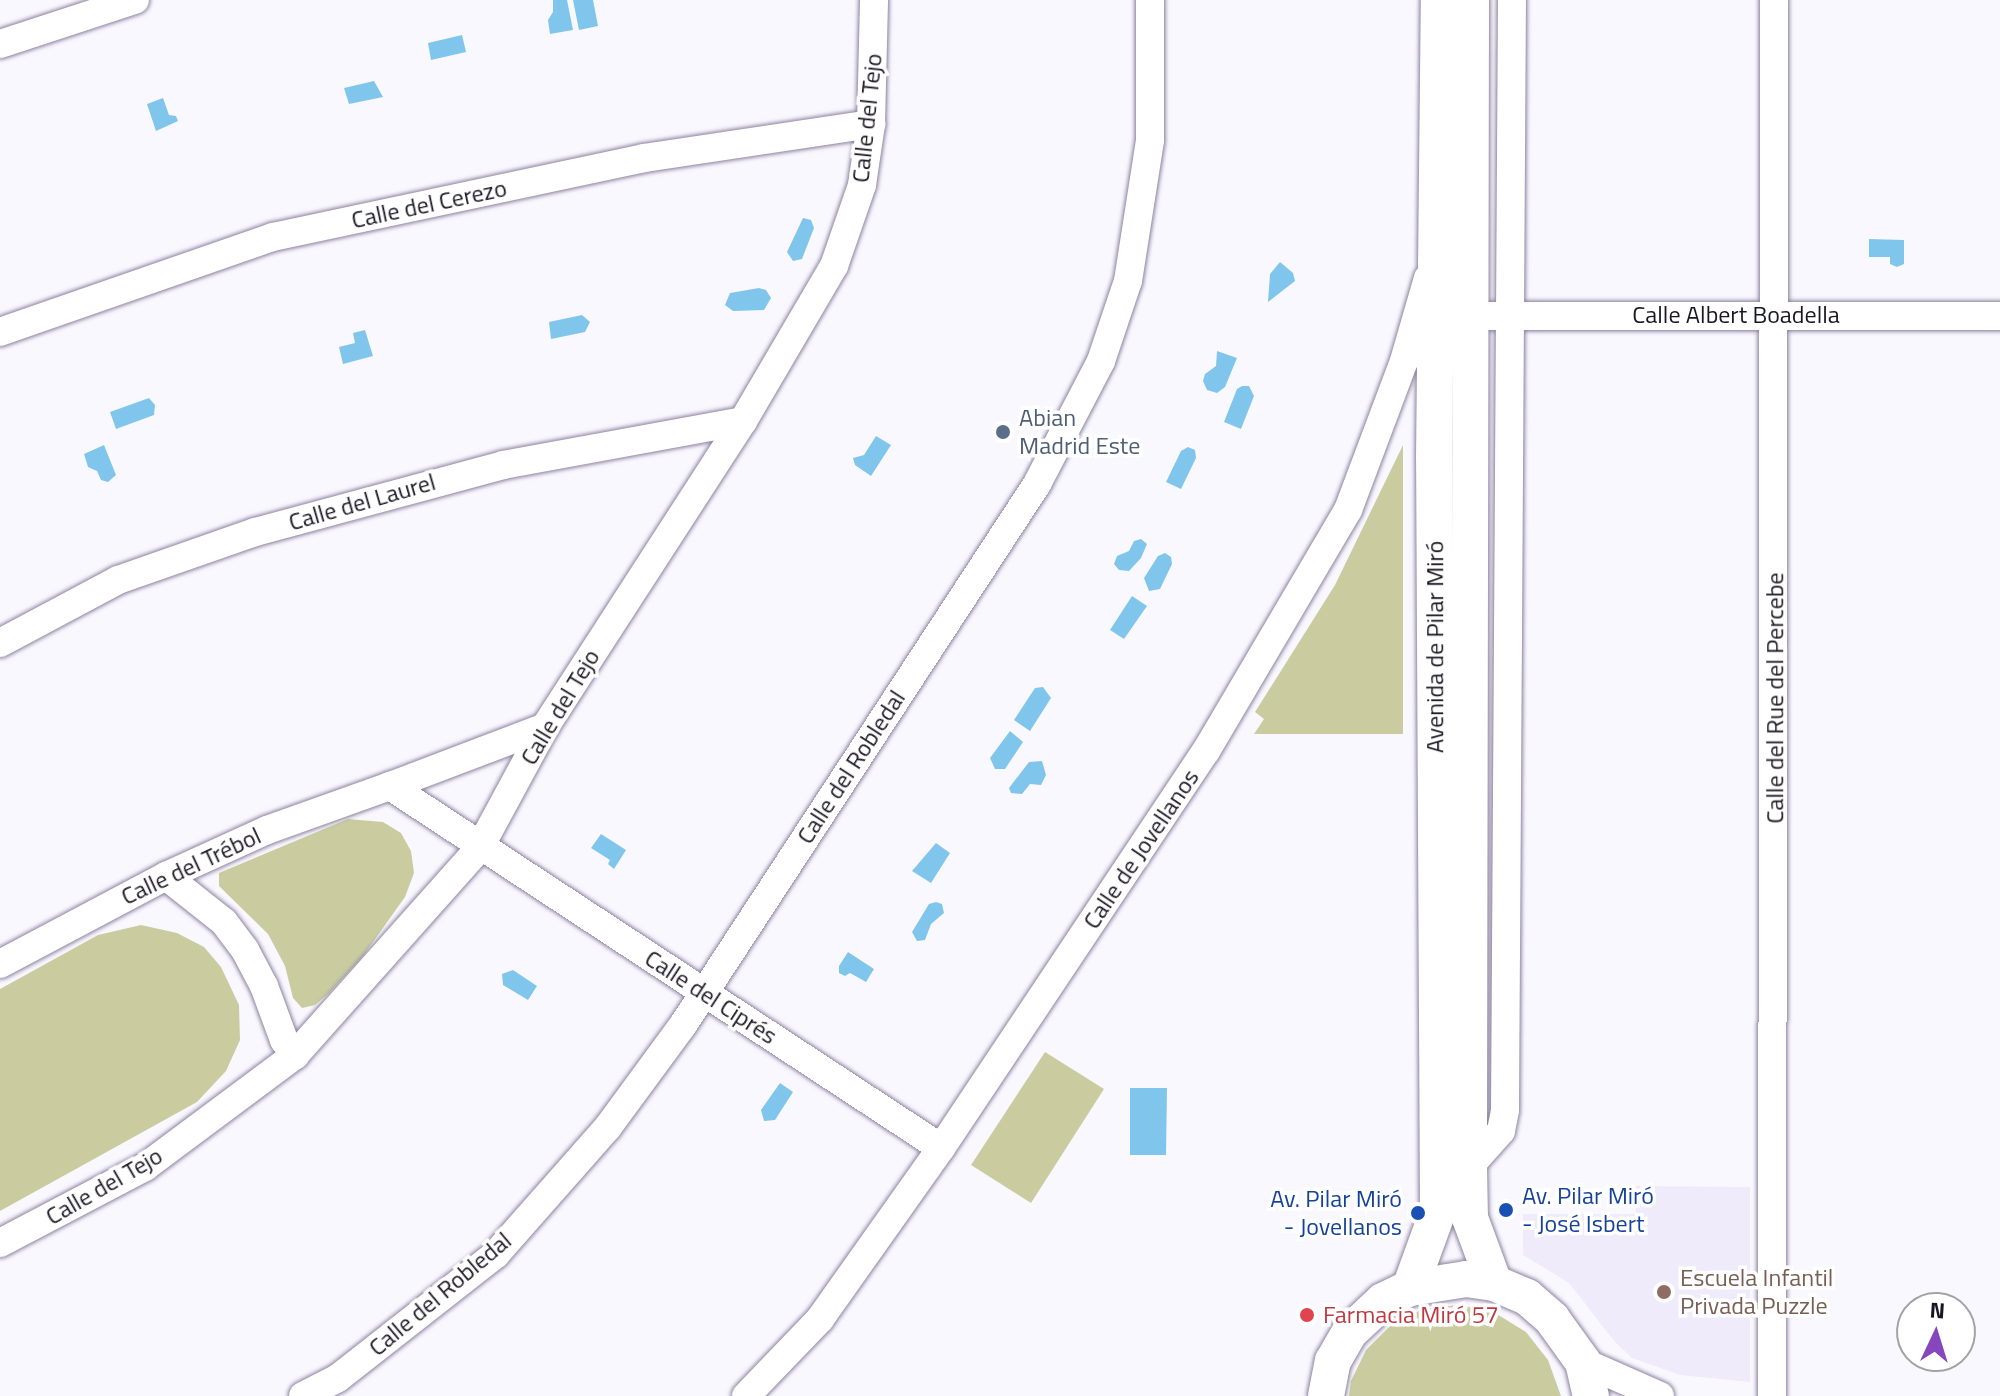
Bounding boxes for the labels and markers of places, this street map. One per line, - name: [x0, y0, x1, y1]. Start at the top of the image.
- place label: Abian Madrid Este: [1019, 404, 1140, 460]
- marker: Abian Madrid Este: [994, 423, 1012, 441]
- place label: Av. Pilar Miró - José Isbert: [1522, 1182, 1654, 1238]
- place label: Av. Pilar Miró - Jovellanos: [1270, 1185, 1402, 1241]
- marker: Av. Pilar Miró - José Isbert: [1497, 1201, 1515, 1219]
- marker: Av. Pilar Miró - Jovellanos: [1409, 1204, 1427, 1222]
- place label: Escuela Infantil Privada Puzzle: [1680, 1264, 1833, 1320]
- marker: Escuela Infantil Privada Puzzle: [1655, 1283, 1673, 1301]
- place label: Farmacia Miró 57: [1323, 1301, 1499, 1329]
- marker: Farmacia Miró 57: [1298, 1306, 1316, 1324]

